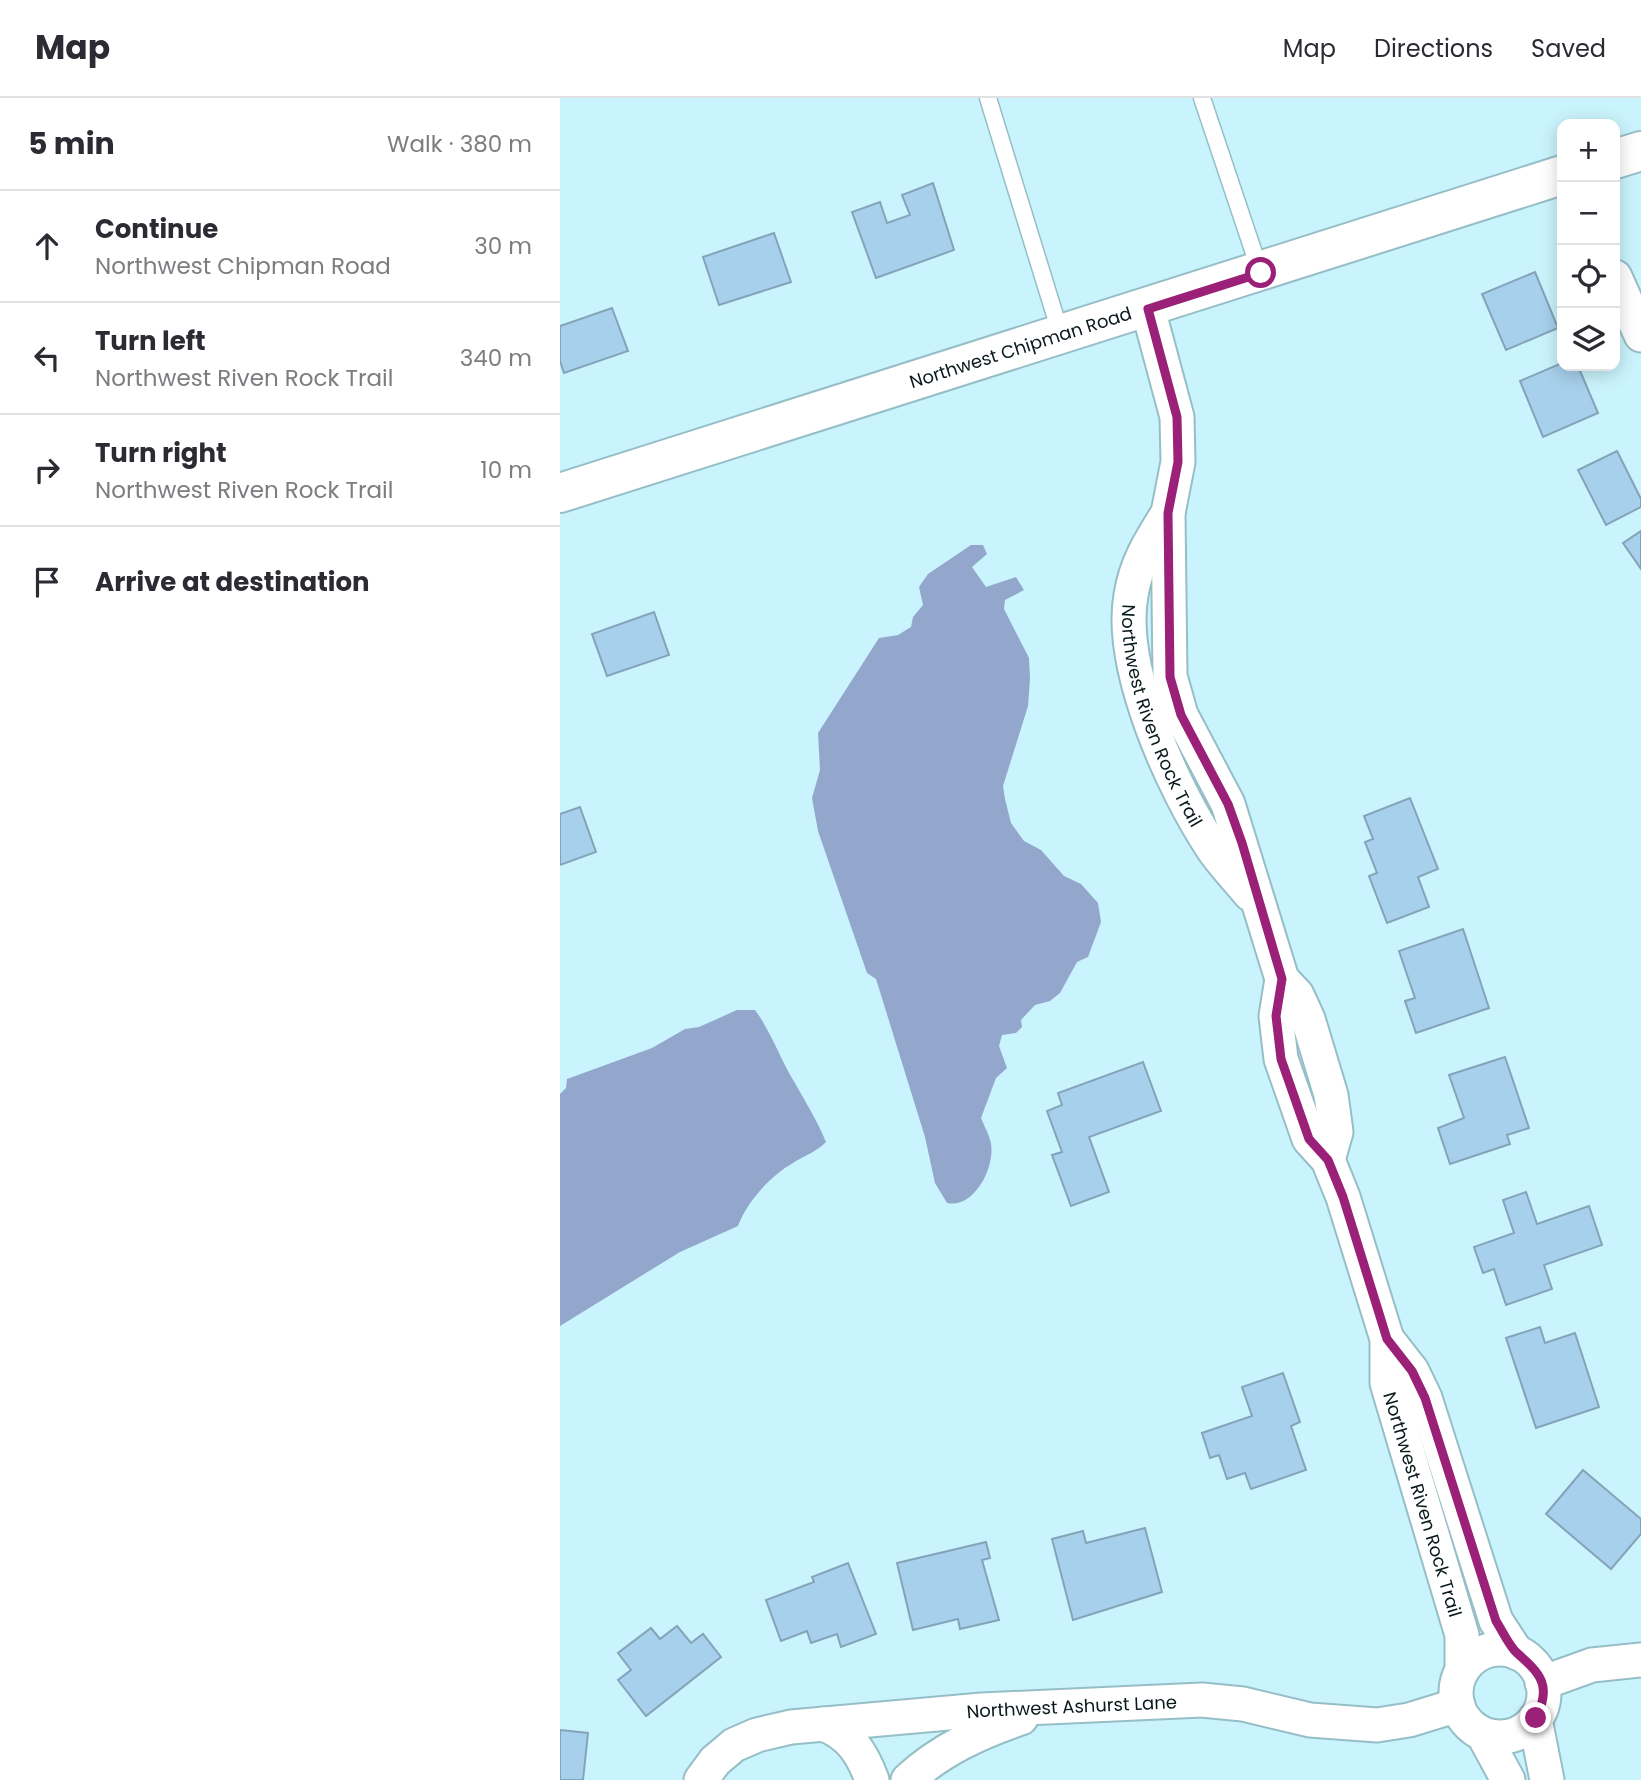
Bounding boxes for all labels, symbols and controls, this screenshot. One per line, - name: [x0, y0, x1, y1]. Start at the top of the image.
- text: Map: [35, 24, 110, 71]
- text: Map: [1283, 32, 1336, 65]
- text: Directions: [1374, 32, 1493, 65]
- text: Saved: [1531, 32, 1606, 65]
- map controls: [1557, 119, 1620, 371]
- button: +: [1557, 119, 1620, 182]
- text: 5 min: [28, 122, 115, 165]
- text: Walk · 380 m: [387, 128, 532, 160]
- button: −: [1557, 182, 1620, 245]
- text: Continue: [95, 211, 218, 247]
- icon: ahead: [28, 227, 66, 265]
- text: 30 m: [474, 230, 532, 262]
- button: locate: [1557, 245, 1620, 308]
- text: Northwest Chipman Road: [95, 250, 391, 282]
- route start: [1245, 257, 1276, 288]
- street label: Northwest Chipman Road: [906, 300, 1135, 394]
- button: layers: [1557, 308, 1620, 371]
- text: Turn left: [95, 323, 206, 359]
- icon: left: [28, 339, 66, 377]
- text: 340 m: [460, 342, 532, 374]
- text: Northwest Riven Rock Trail: [95, 362, 393, 394]
- text: Turn right: [95, 435, 227, 471]
- icon: right: [28, 451, 66, 489]
- text: 10 m: [480, 454, 532, 486]
- text: Northwest Riven Rock Trail: [95, 474, 393, 506]
- icon: arrive: [28, 563, 66, 601]
- text: Arrive at destination: [95, 564, 370, 600]
- street label: Northwest Riven Rock Trail: [1116, 604, 1209, 831]
- street label: Northwest Riven Rock Trail: [1378, 1389, 1468, 1620]
- street label: Northwest Ashurst Lane: [966, 1689, 1177, 1724]
- route end: [1520, 1702, 1551, 1733]

